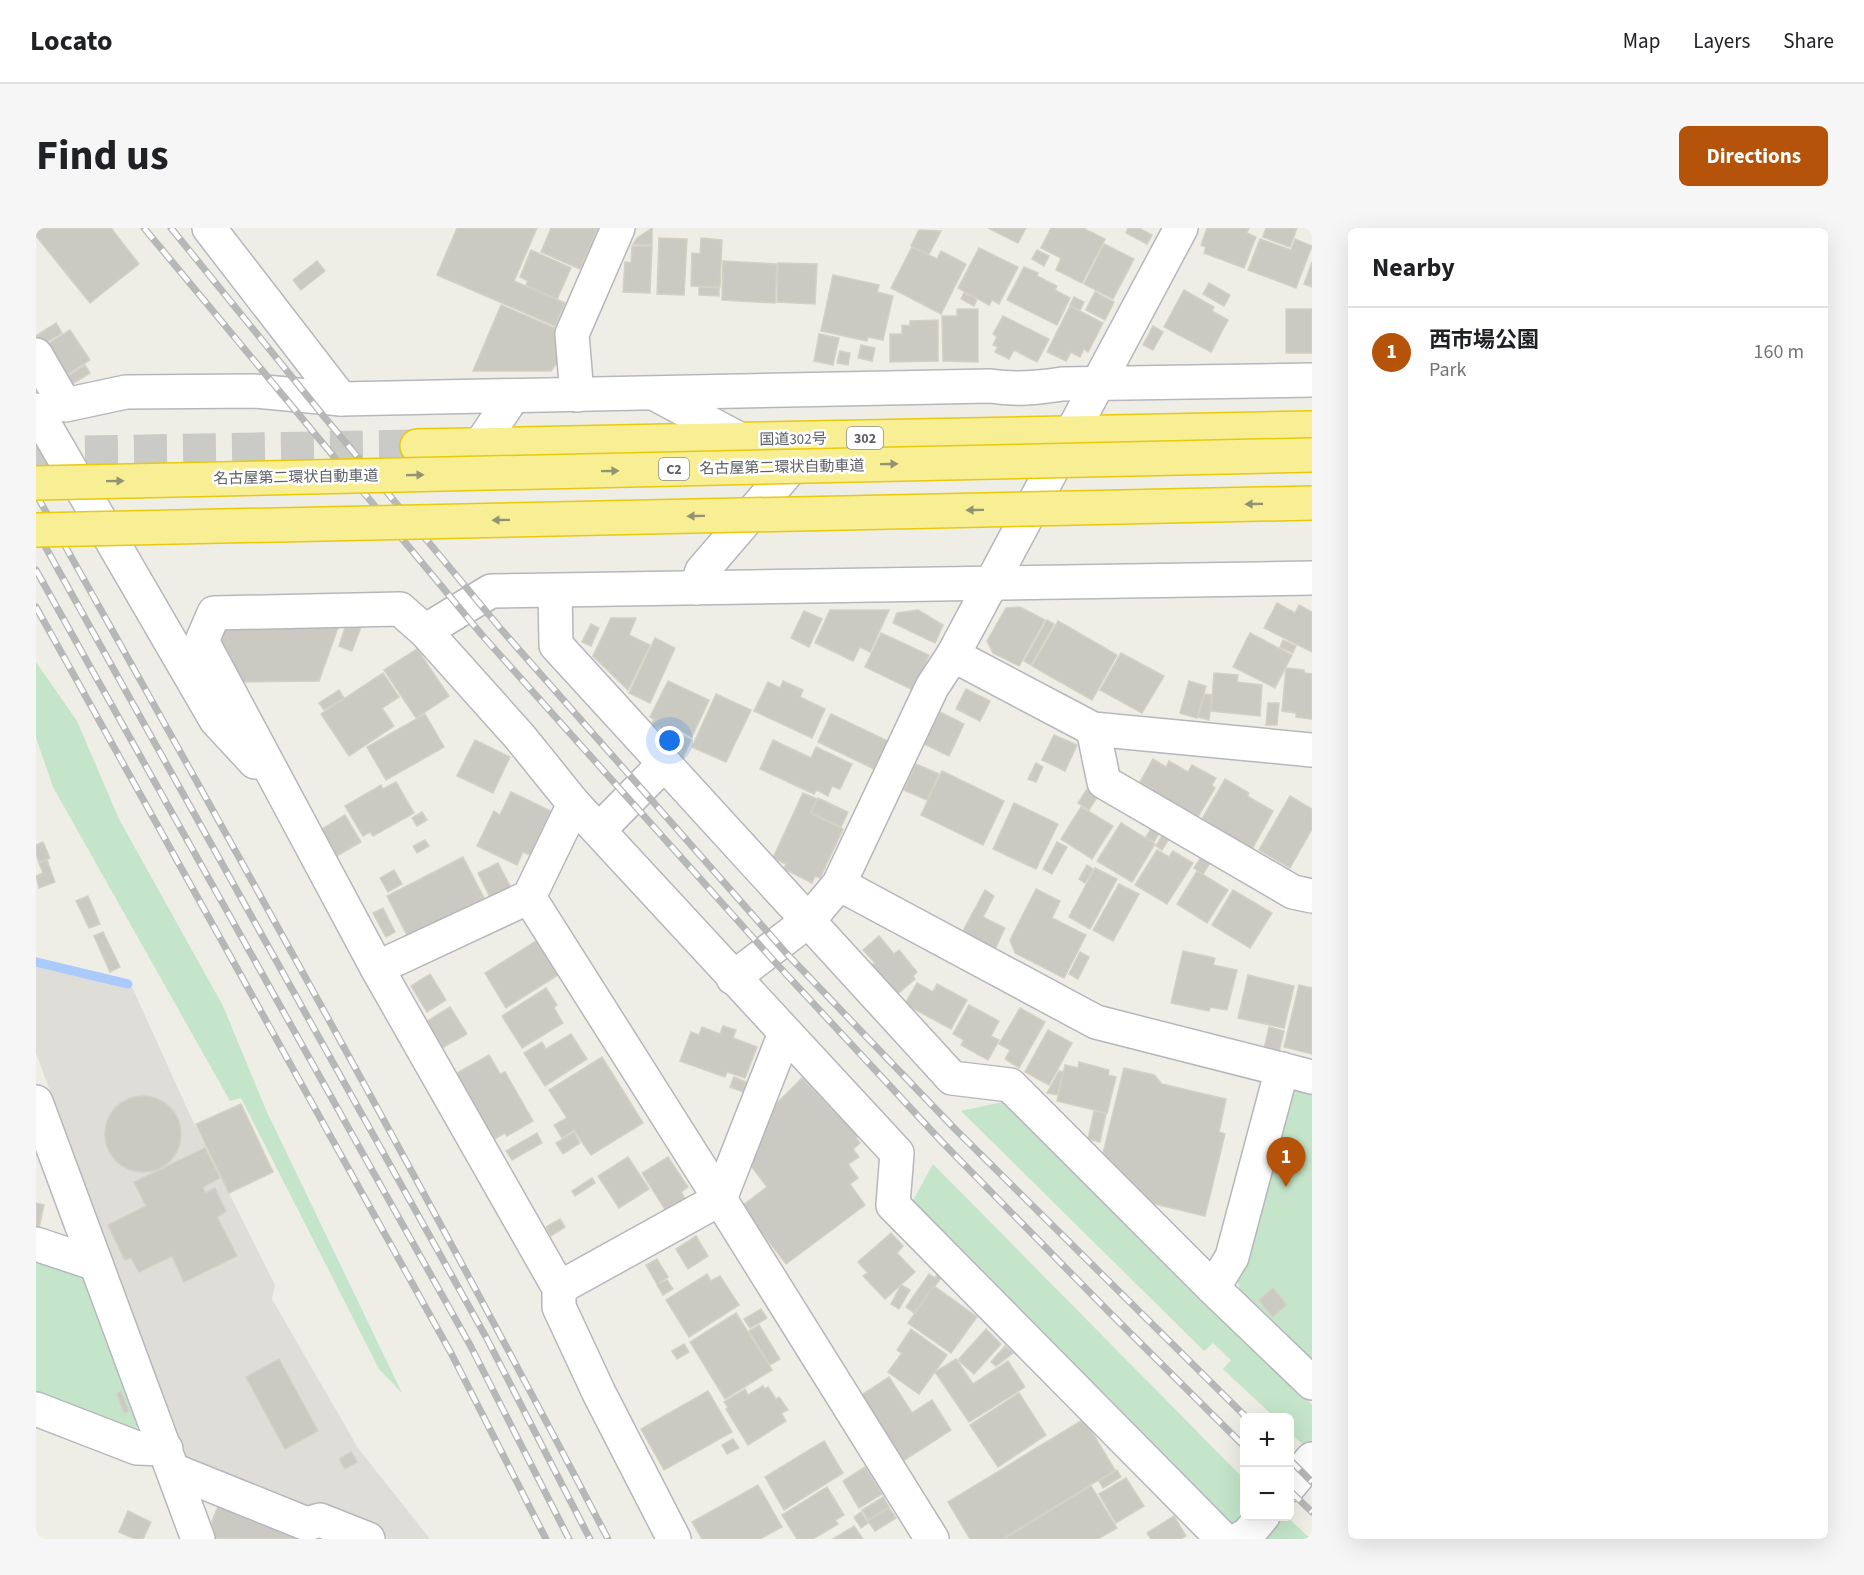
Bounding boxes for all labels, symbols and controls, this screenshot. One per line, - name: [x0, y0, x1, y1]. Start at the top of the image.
- text: Locato: [30, 21, 112, 61]
- text: Map: [1623, 26, 1660, 56]
- text: Layers: [1693, 26, 1750, 56]
- text: Share: [1783, 26, 1834, 56]
- text: Find us: [36, 126, 169, 186]
- button: Directions: [1679, 126, 1828, 186]
- text: Nearby: [1372, 249, 1455, 286]
- text: 西市場公園: [1429, 324, 1539, 356]
- text: 1: [1386, 338, 1397, 366]
- text: 160 m: [1754, 338, 1804, 366]
- text: Park: [1429, 356, 1466, 384]
- road number: 302: [847, 427, 883, 449]
- street label: 国道302号: [759, 428, 827, 451]
- street label: 名古屋第二環状自動車道: [699, 456, 865, 479]
- road number: C2: [659, 458, 689, 480]
- one-way arrow: [880, 460, 899, 469]
- street label: 名古屋第二環状自動車道: [213, 466, 379, 489]
- one-way arrow: [601, 466, 620, 475]
- one-way arrow: [406, 470, 425, 479]
- one-way arrow: [106, 476, 125, 486]
- one-way arrow: [1244, 499, 1263, 509]
- one-way arrow: [965, 506, 984, 515]
- one-way arrow: [686, 512, 705, 521]
- one-way arrow: [491, 516, 510, 525]
- your location: [655, 726, 684, 755]
- pin: 1: [1266, 1138, 1306, 1187]
- map controls: [1240, 1413, 1294, 1521]
- button: +: [1240, 1413, 1294, 1467]
- button: −: [1240, 1467, 1294, 1521]

